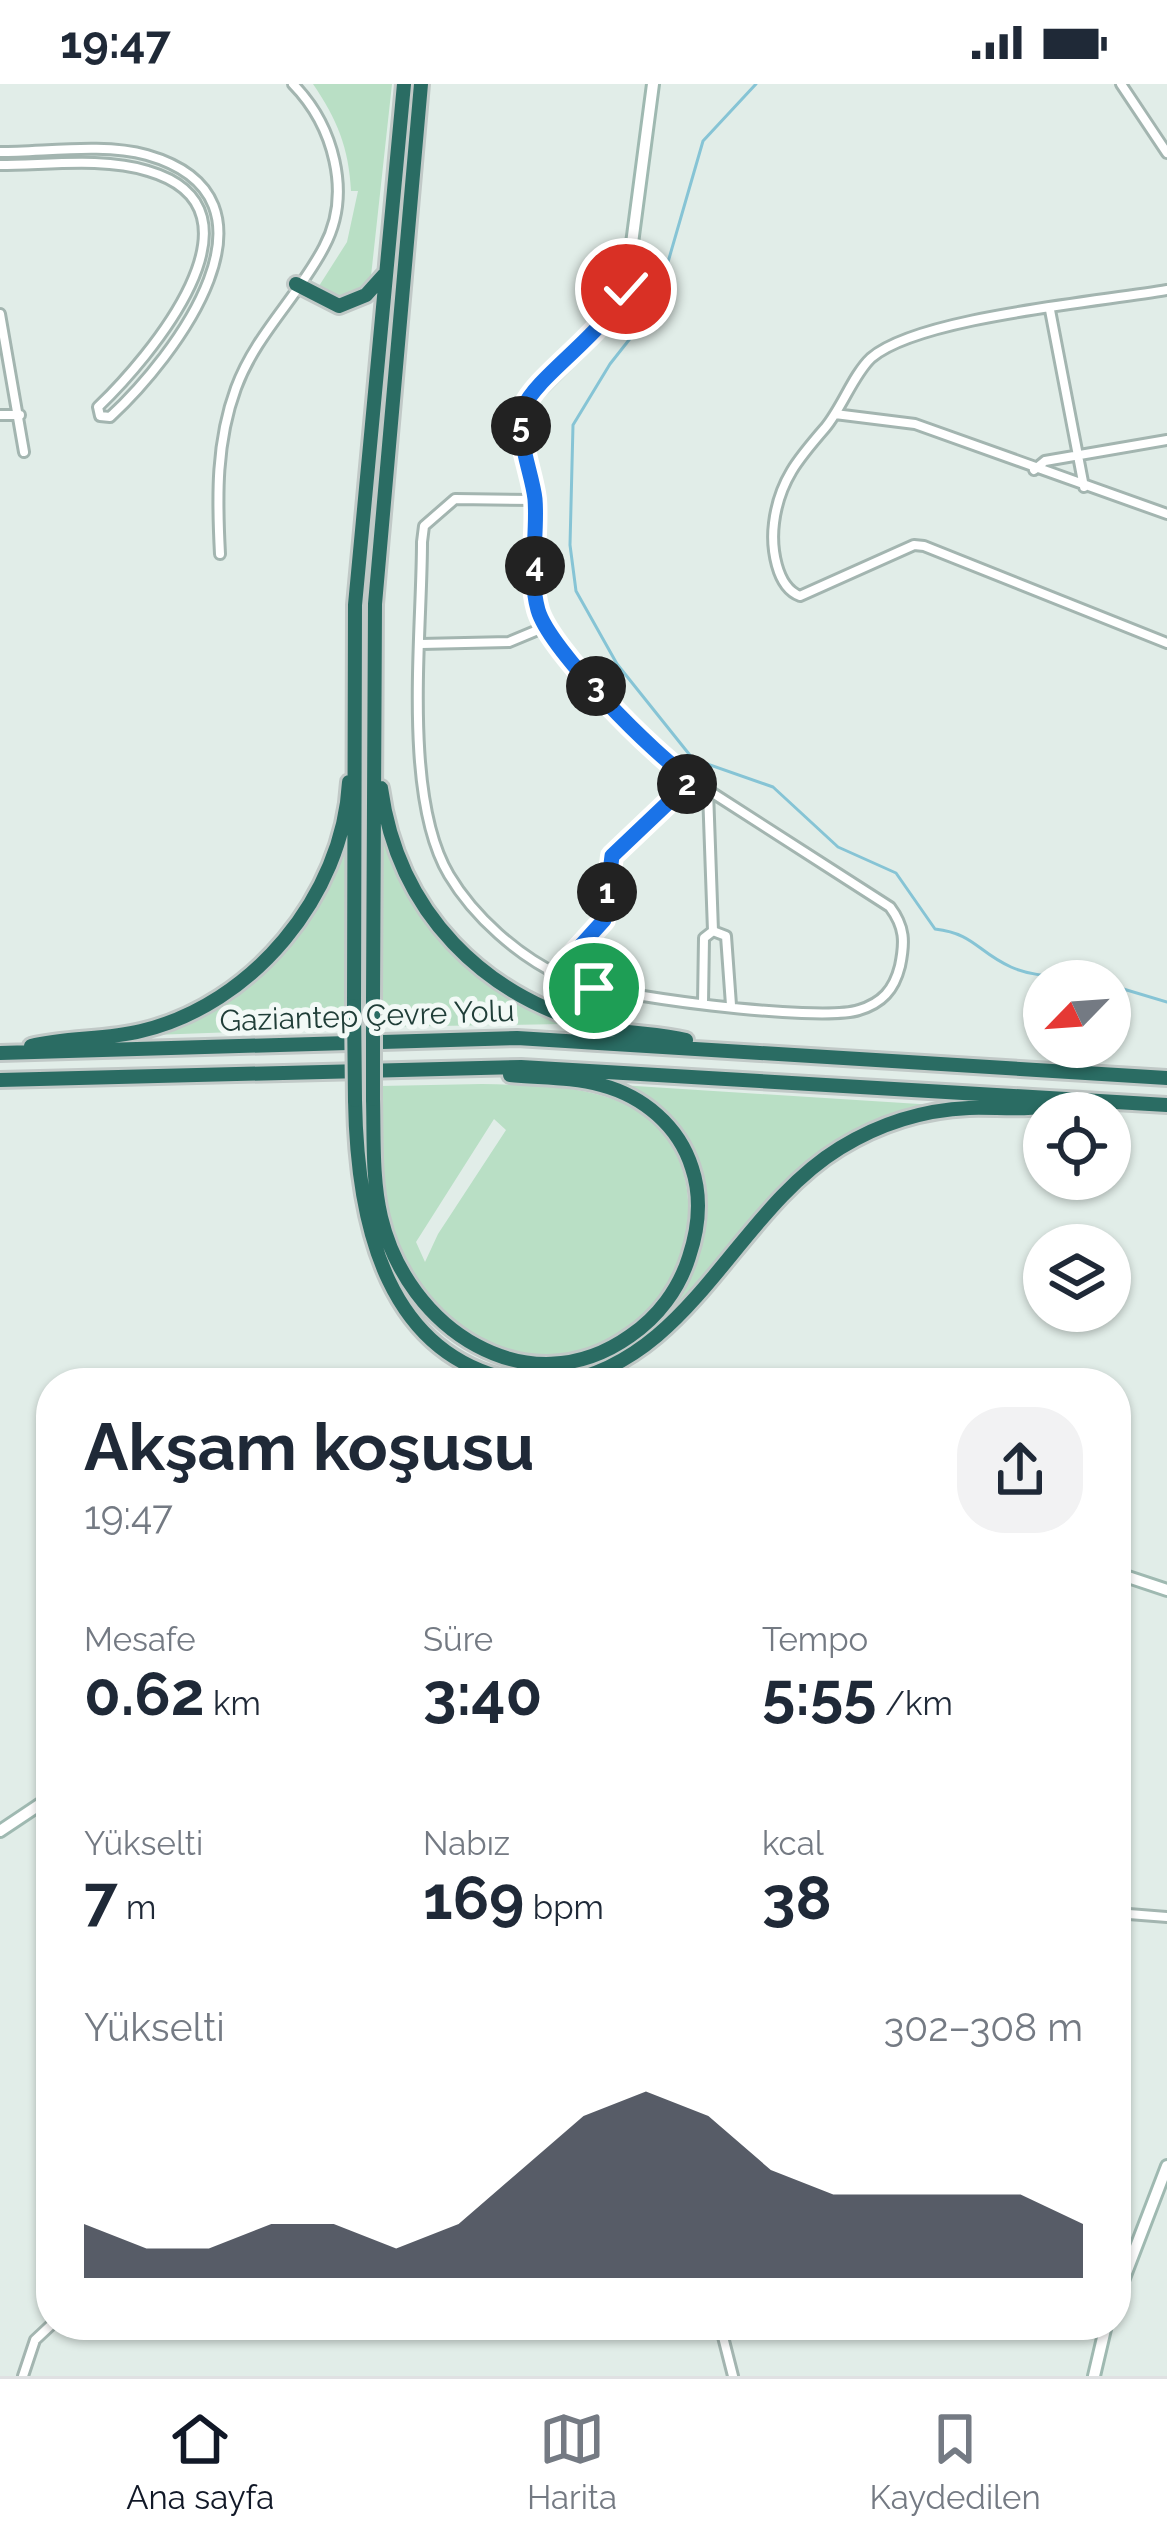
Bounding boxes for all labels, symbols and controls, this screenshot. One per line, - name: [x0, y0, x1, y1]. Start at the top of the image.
- text: 19:47: [60, 16, 171, 69]
- pin: [575, 238, 677, 340]
- icon: check: [593, 256, 659, 322]
- pin: 5: [491, 396, 551, 456]
- text: 5: [512, 406, 530, 445]
- pin: 4: [505, 536, 565, 596]
- text: 4: [526, 546, 544, 585]
- pin: 3: [566, 656, 626, 716]
- text: 3: [587, 666, 605, 705]
- pin: 2: [657, 754, 717, 814]
- text: 2: [678, 764, 696, 803]
- pin: 1: [577, 862, 637, 922]
- text: 1: [599, 872, 615, 911]
- pin: [543, 937, 645, 1039]
- icon: arrive: [561, 955, 627, 1021]
- north arrow: [1023, 960, 1131, 1068]
- map controls: [1023, 960, 1131, 1332]
- street label: Gaziantep Çevre Yolu: [219, 993, 515, 1038]
- button: locate: [1023, 1092, 1131, 1200]
- button: layers: [1023, 1224, 1131, 1332]
- button: share: [957, 1407, 1083, 1533]
- text: Akşam koşusu: [84, 1408, 535, 1485]
- text: 19:47: [84, 1492, 173, 1538]
- text: Mesafe: [84, 1620, 196, 1659]
- text: Süre: [423, 1620, 493, 1659]
- text: Tempo: [762, 1620, 868, 1659]
- text: 0.62: [84, 1659, 205, 1729]
- text: 3:40: [423, 1659, 542, 1729]
- text: 5:55: [762, 1659, 877, 1729]
- text: km: [205, 1684, 261, 1723]
- text: /km: [877, 1684, 953, 1723]
- text: Yükselti: [84, 1824, 203, 1863]
- text: Nabız: [423, 1824, 510, 1863]
- text: kcal: [762, 1824, 824, 1863]
- text: 7: [84, 1863, 118, 1933]
- text: 169: [423, 1863, 524, 1933]
- text: 38: [762, 1863, 832, 1933]
- text: m: [118, 1888, 156, 1927]
- text: bpm: [524, 1888, 604, 1927]
- text: Yükselti: [84, 2004, 225, 2050]
- text: 302–308 m: [884, 2004, 1083, 2050]
- tab: Ana sayfa: [126, 2406, 274, 2517]
- tab: Harita: [527, 2406, 617, 2517]
- tab: Kaydedilen: [869, 2406, 1041, 2517]

